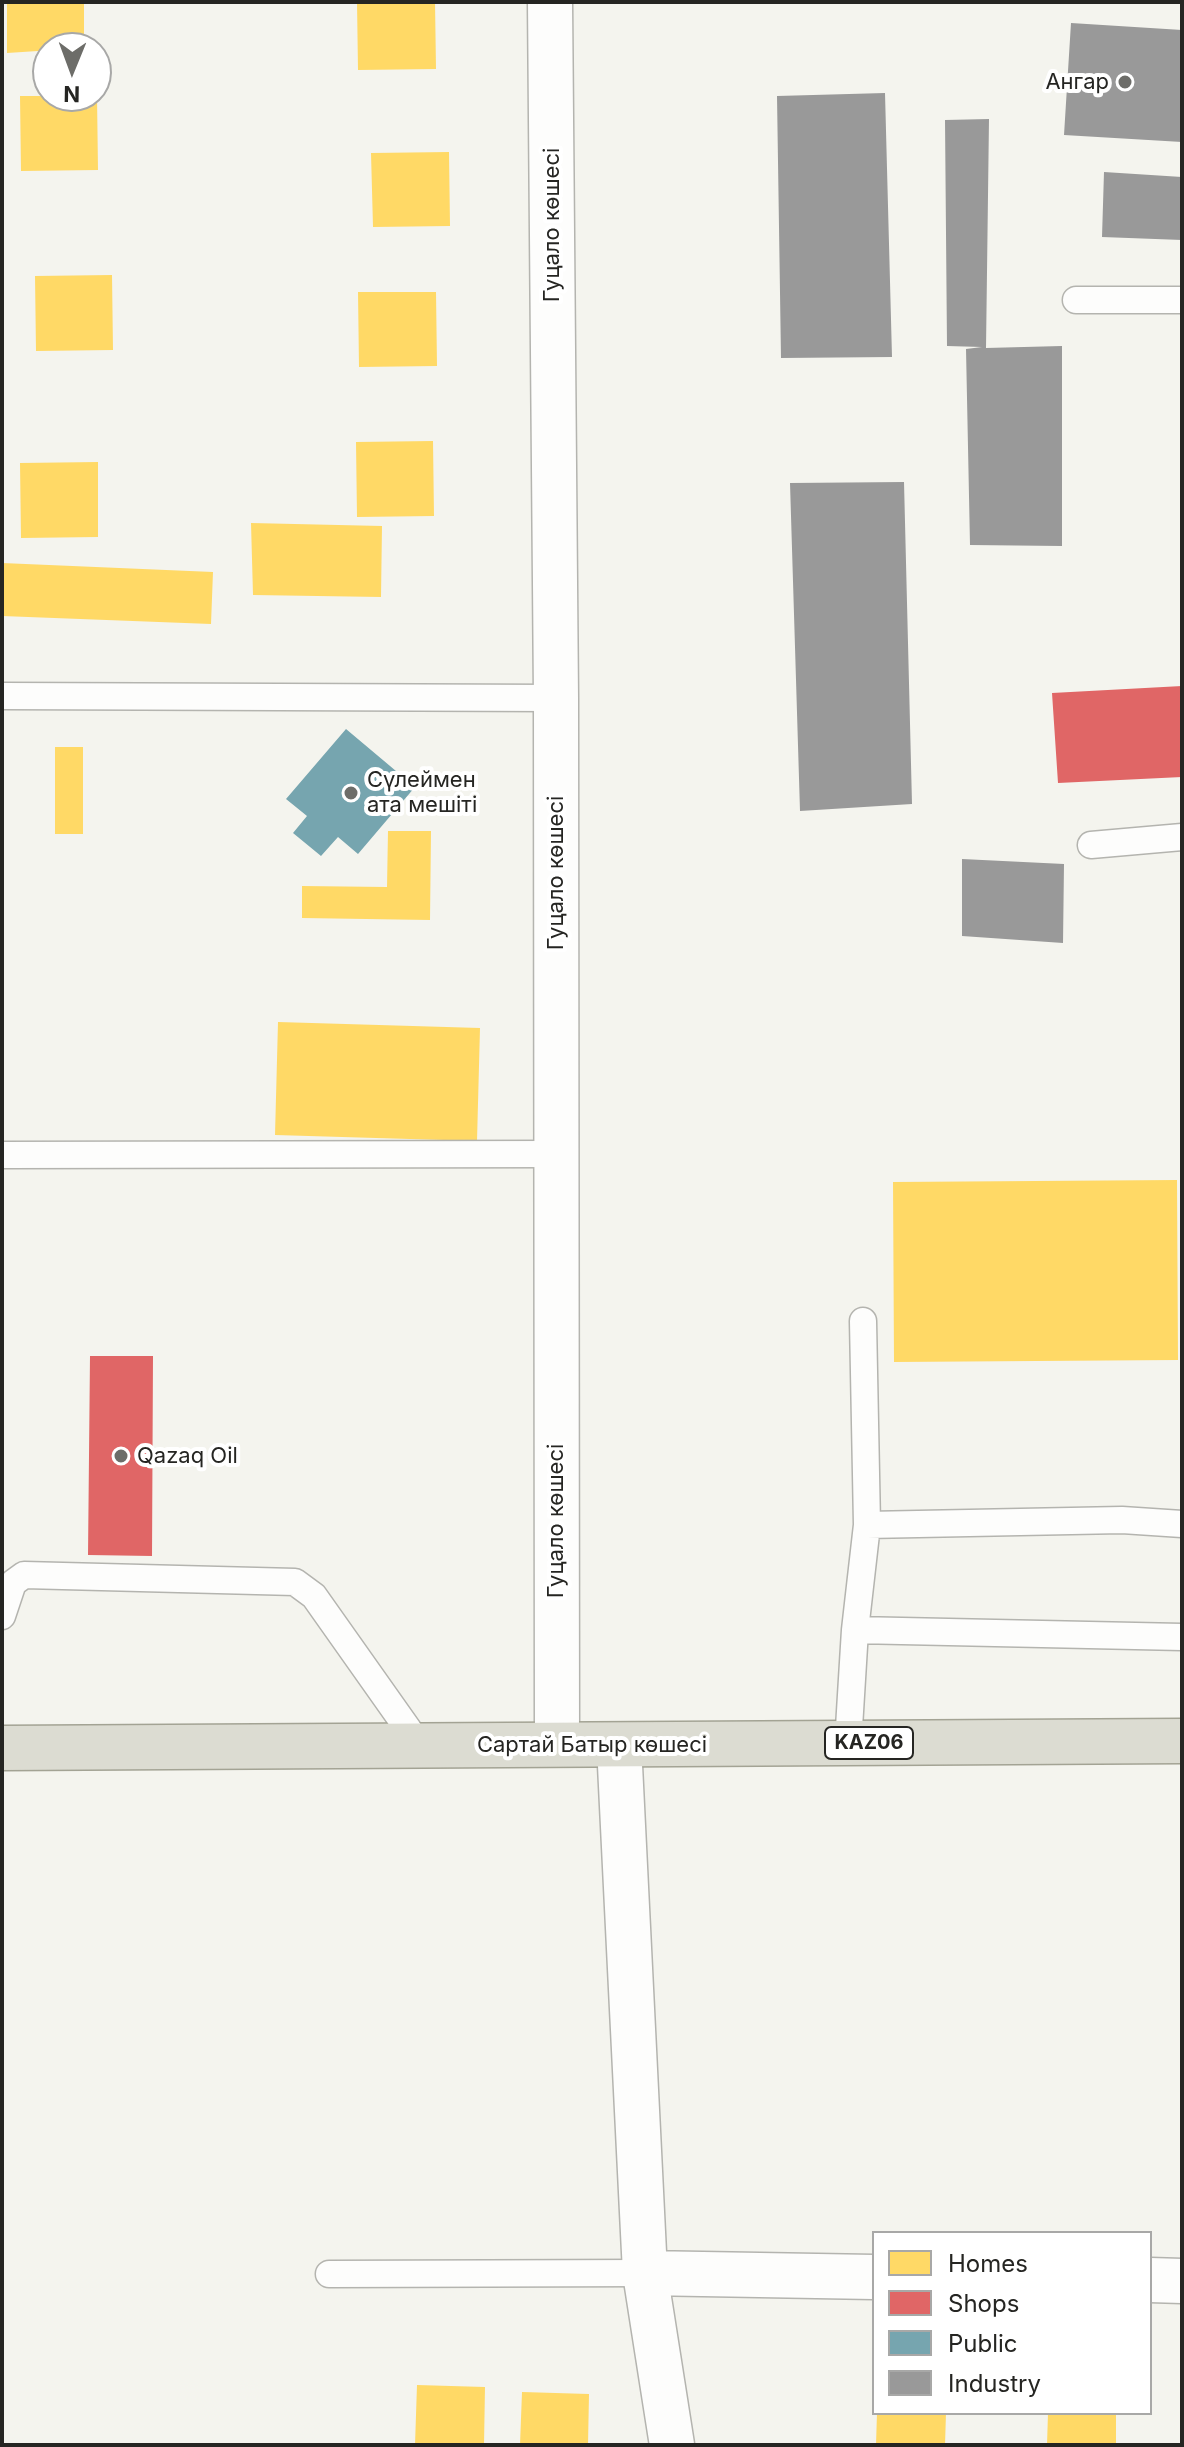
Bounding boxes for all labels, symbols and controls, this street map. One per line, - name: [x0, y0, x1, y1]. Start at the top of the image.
- north arrow: [32, 32, 112, 112]
- place label: Ангар: [1045, 69, 1109, 95]
- marker: Ангар: [1116, 73, 1134, 91]
- text: N: [63, 81, 80, 107]
- street label: Гуцало көшесі: [539, 148, 565, 302]
- place label: Сүлеймен ата мешіті: [367, 767, 477, 818]
- marker: Сүлеймен ата мешіті: [342, 784, 360, 802]
- street label: Гуцало көшесі: [543, 796, 569, 950]
- place label: Qazaq Oil: [137, 1443, 238, 1469]
- street label: Гуцало көшесі: [543, 1444, 569, 1598]
- marker: Qazaq Oil: [112, 1447, 130, 1465]
- road number: KАZ06: [825, 1727, 913, 1759]
- street label: Сартай Батыр көшесі: [477, 1732, 707, 1758]
- legend: [872, 2231, 1152, 2415]
- text: Homes: [948, 2249, 1028, 2278]
- text: Shops: [948, 2289, 1019, 2318]
- text: Public: [948, 2329, 1018, 2358]
- text: Industry: [948, 2369, 1041, 2398]

